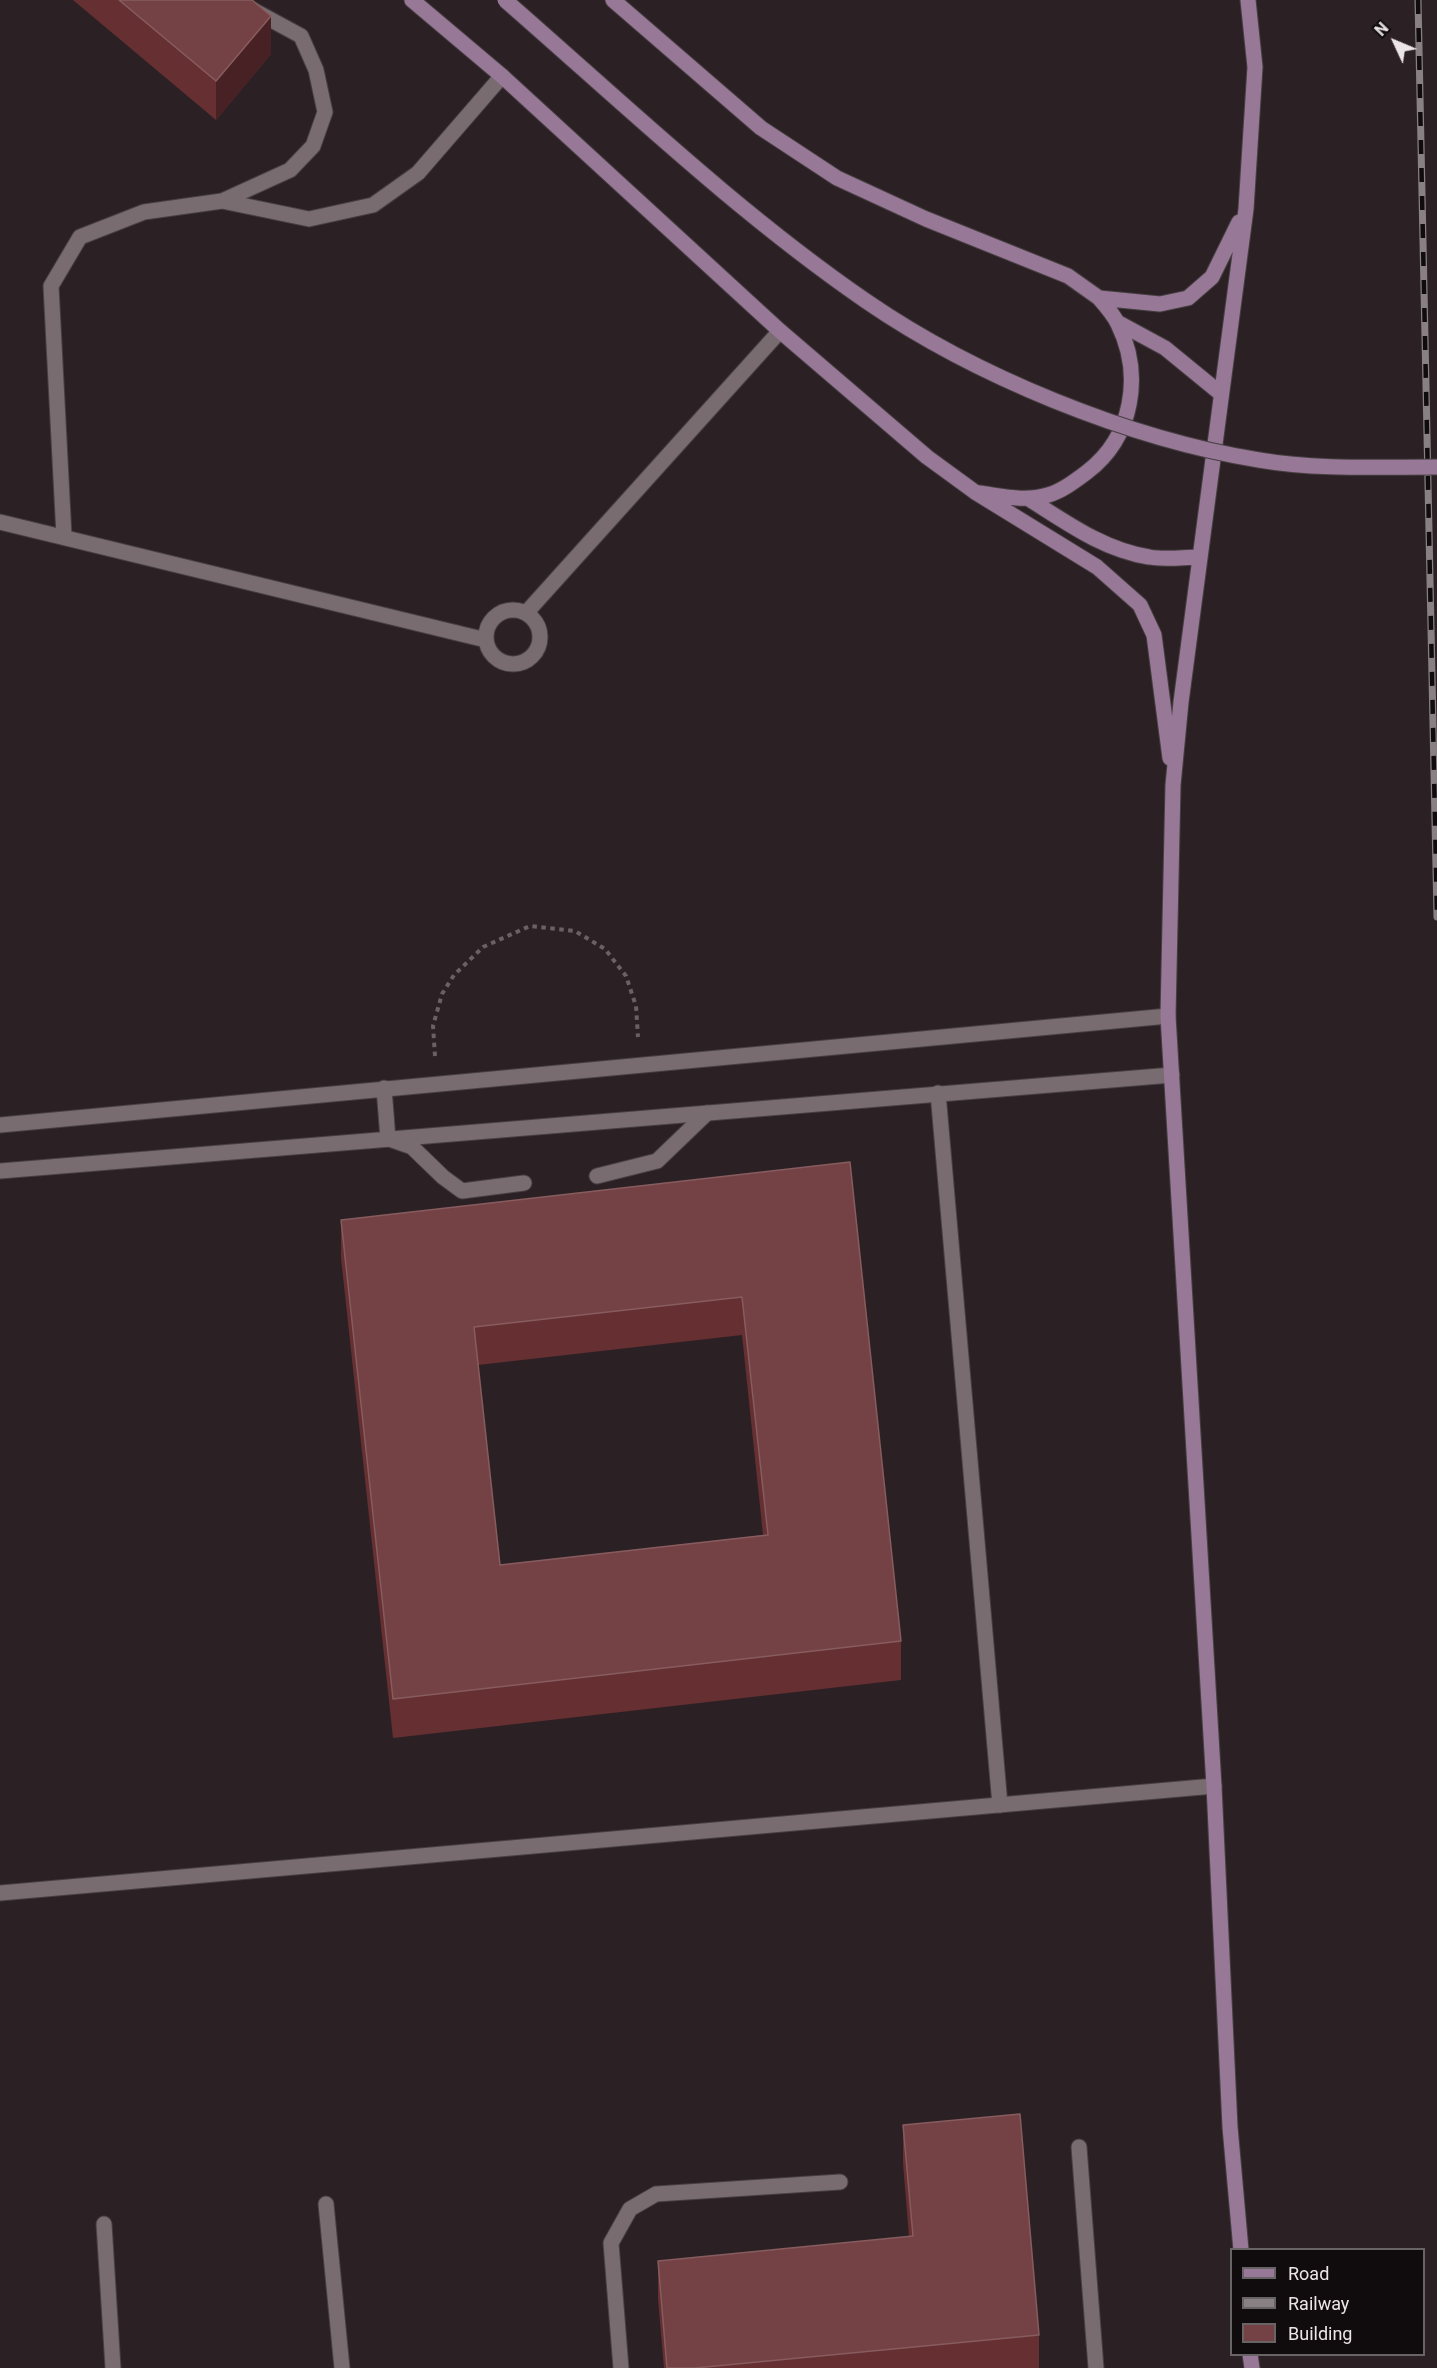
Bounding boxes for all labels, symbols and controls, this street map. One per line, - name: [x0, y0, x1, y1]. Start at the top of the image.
- north arrow: [1365, 12, 1425, 72]
- text: N: [1371, 18, 1392, 40]
- legend: [1230, 2248, 1425, 2356]
- text: Road: [1288, 2263, 1329, 2284]
- text: Railway: [1288, 2293, 1349, 2314]
- text: Building: [1288, 2323, 1352, 2344]

